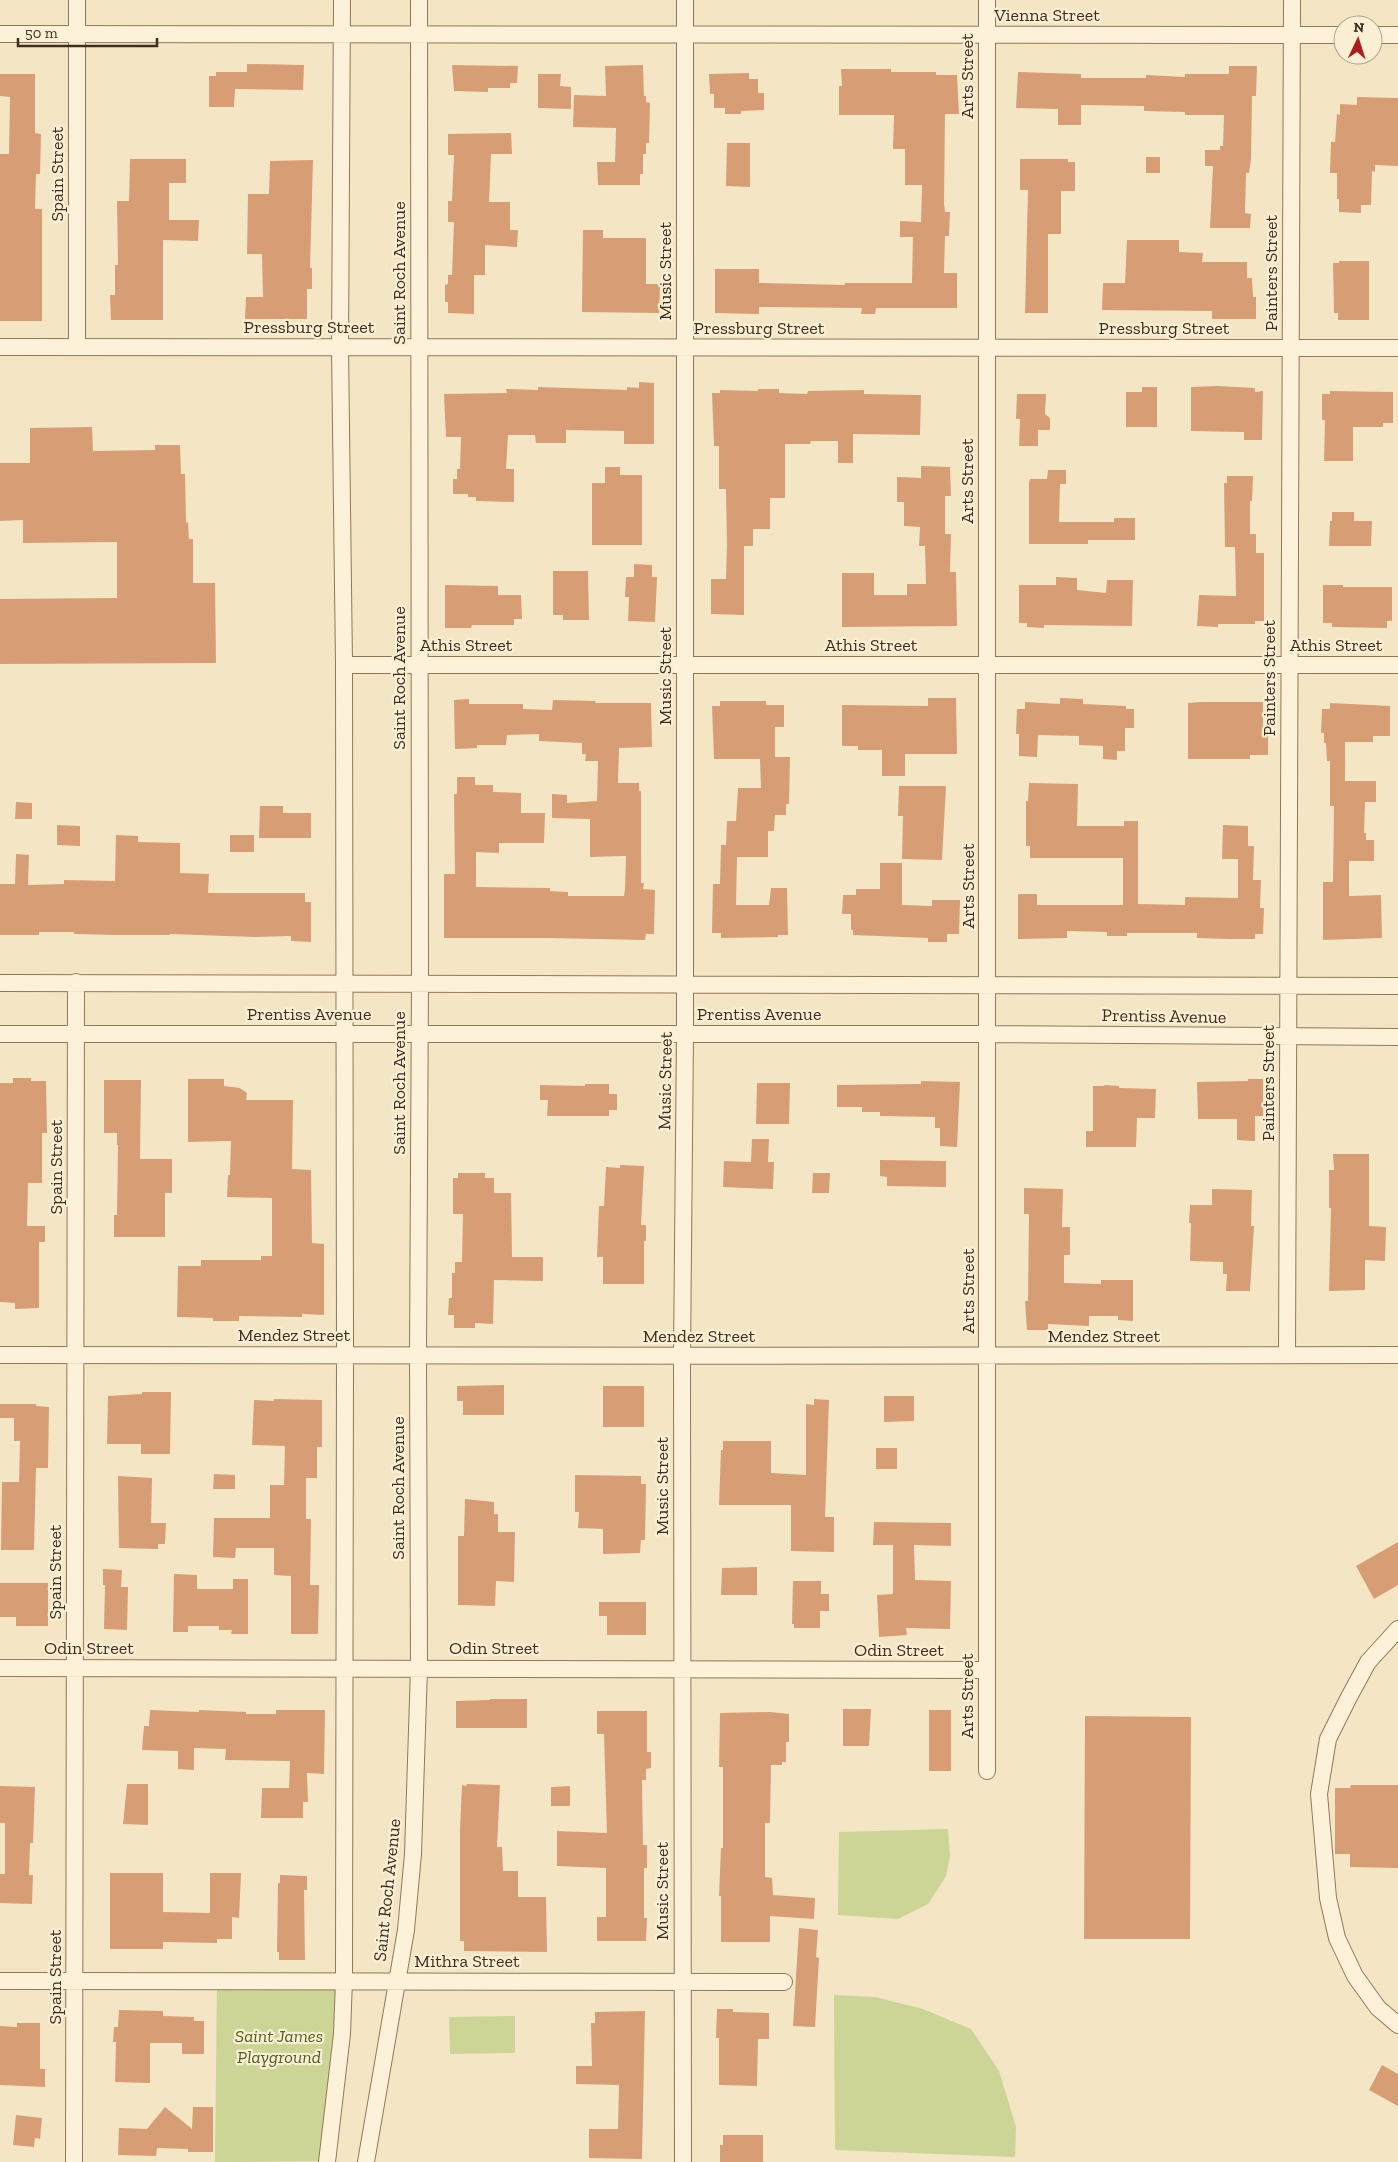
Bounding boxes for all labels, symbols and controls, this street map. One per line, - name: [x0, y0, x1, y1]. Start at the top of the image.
- street label: Vienna Street: [993, 4, 1100, 26]
- scale bar: [18, 15, 156, 47]
- north arrow: [1333, 15, 1383, 65]
- text: N: [1353, 19, 1365, 36]
- text: 50 m: [25, 24, 58, 42]
- street label: Arts Street: [956, 33, 978, 119]
- street label: Spain Street: [46, 126, 68, 222]
- street label: Saint Roch Avenue: [388, 201, 410, 345]
- street label: Painters Street: [1260, 214, 1282, 331]
- street label: Music Street: [654, 221, 676, 320]
- street label: Pressburg Street: [244, 316, 375, 338]
- street label: Pressburg Street: [694, 317, 825, 339]
- street label: Pressburg Street: [1099, 317, 1230, 339]
- street label: Arts Street: [956, 438, 978, 524]
- street label: Saint Roch Avenue: [388, 606, 410, 750]
- street label: Painters Street: [1258, 619, 1280, 736]
- street label: Music Street: [654, 626, 676, 725]
- street label: Athis Street: [420, 634, 513, 656]
- street label: Athis Street: [825, 634, 918, 656]
- street label: Athis Street: [1290, 634, 1383, 656]
- street label: Arts Street: [957, 843, 979, 929]
- street label: Prentiss Avenue: [247, 1003, 371, 1025]
- street label: Prentiss Avenue: [697, 1003, 821, 1025]
- street label: Prentiss Avenue: [1101, 1004, 1227, 1028]
- street label: Saint Roch Avenue: [388, 1011, 410, 1155]
- street label: Painters Street: [1257, 1024, 1279, 1141]
- street label: Music Street: [653, 1031, 677, 1130]
- street label: Spain Street: [45, 1119, 67, 1215]
- street label: Arts Street: [957, 1248, 979, 1334]
- street label: Mendez Street: [238, 1324, 351, 1346]
- street label: Mendez Street: [643, 1325, 756, 1347]
- street label: Mendez Street: [1048, 1325, 1161, 1347]
- street label: Saint Roch Avenue: [387, 1416, 409, 1560]
- street label: Music Street: [651, 1436, 673, 1535]
- street label: Spain Street: [44, 1524, 66, 1620]
- street label: Odin Street: [44, 1637, 134, 1659]
- street label: Odin Street: [449, 1637, 539, 1659]
- street label: Odin Street: [854, 1639, 944, 1661]
- street label: Arts Street: [956, 1653, 978, 1739]
- street label: Saint Roch Avenue: [369, 1818, 405, 1962]
- street label: Music Street: [651, 1841, 673, 1940]
- street label: Spain Street: [44, 1929, 66, 2025]
- street label: Mithra Street: [414, 1950, 520, 1972]
- park label: Saint James Playground: [235, 2025, 323, 2068]

